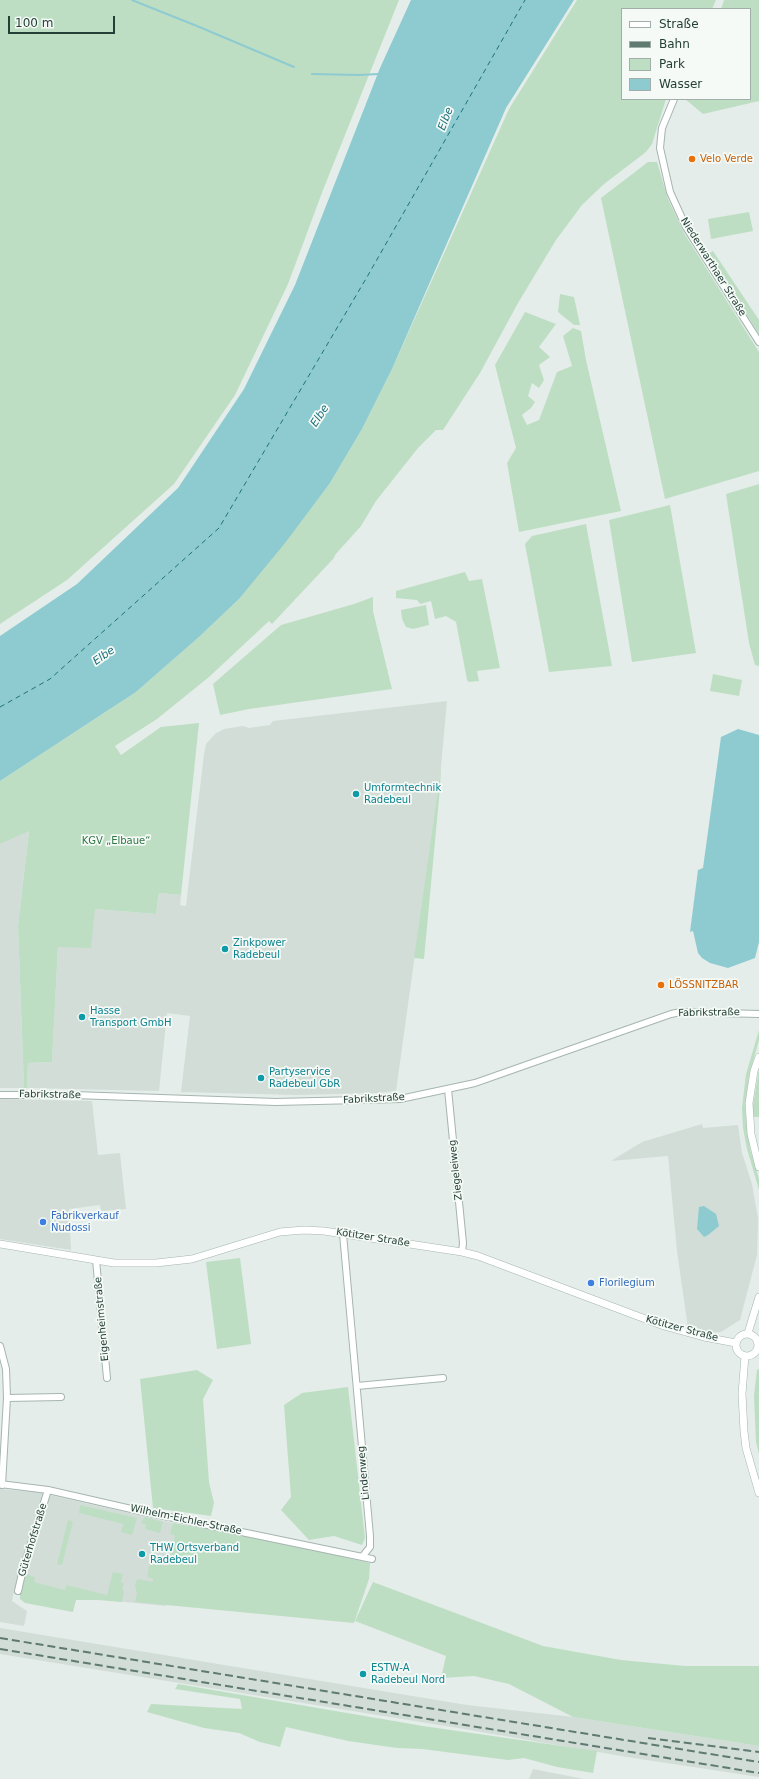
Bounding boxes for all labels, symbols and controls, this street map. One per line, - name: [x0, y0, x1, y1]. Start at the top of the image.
- scale bar: [10, 8, 117, 34]
- legend: [621, 8, 751, 100]
- text: 100 m: [15, 16, 53, 30]
- text: Straße: [659, 17, 699, 31]
- text: Bahn: [659, 37, 690, 51]
- text: Park: [659, 57, 685, 71]
- text: Wasser: [659, 77, 702, 91]
- water label: Elbe: [436, 106, 456, 132]
- place label: Velo Verde: [700, 153, 753, 165]
- marker: Velo Verde: [687, 154, 697, 164]
- street label: Niederwarthaer Straße: [678, 215, 748, 319]
- water label: Elbe: [308, 402, 332, 430]
- water label: Elbe: [90, 644, 118, 668]
- place label: Umformtechnik Radebeul: [364, 782, 441, 806]
- marker: Umformtechnik Radebeul: [351, 789, 361, 799]
- park label: KGV „Elbaue“: [82, 835, 150, 847]
- place label: Zinkpower Radebeul: [233, 937, 286, 960]
- marker: Zinkpower Radebeul: [220, 944, 230, 954]
- place label: LÖSSNITZBAR: [669, 979, 739, 991]
- marker: LÖSSNITZBAR: [656, 980, 666, 990]
- place label: Hasse Transport GmbH: [90, 1005, 171, 1028]
- street label: Fabrikstraße: [678, 1006, 740, 1020]
- marker: Hasse Transport GmbH: [77, 1012, 87, 1022]
- place label: Partyservice Radebeul GbR: [269, 1066, 340, 1090]
- marker: Partyservice Radebeul GbR: [256, 1073, 266, 1083]
- street label: Fabrikstraße: [19, 1088, 81, 1102]
- street label: Fabrikstraße: [343, 1091, 405, 1107]
- street label: Ziegeleiweg: [447, 1139, 465, 1201]
- place label: Fabrikverkauf Nudossi: [51, 1210, 119, 1234]
- marker: Fabrikverkauf Nudossi: [38, 1217, 48, 1227]
- street label: Kötitzer Straße: [335, 1226, 411, 1250]
- street label: Eigenheimstraße: [92, 1276, 112, 1362]
- place label: Florilegium: [599, 1277, 655, 1289]
- marker: Florilegium: [586, 1278, 596, 1288]
- street label: Kötitzer Straße: [644, 1314, 720, 1344]
- street label: Lindenweg: [356, 1445, 372, 1501]
- street label: Güterhofstraße: [16, 1502, 50, 1578]
- street label: Wilhelm-Eichler-Straße: [129, 1502, 243, 1538]
- place label: THW Ortsverband Radebeul: [150, 1542, 239, 1566]
- marker: THW Ortsverband Radebeul: [137, 1549, 147, 1559]
- place label: ESTW-A Radebeul Nord: [371, 1662, 445, 1686]
- marker: ESTW-A Radebeul Nord: [358, 1669, 368, 1679]

